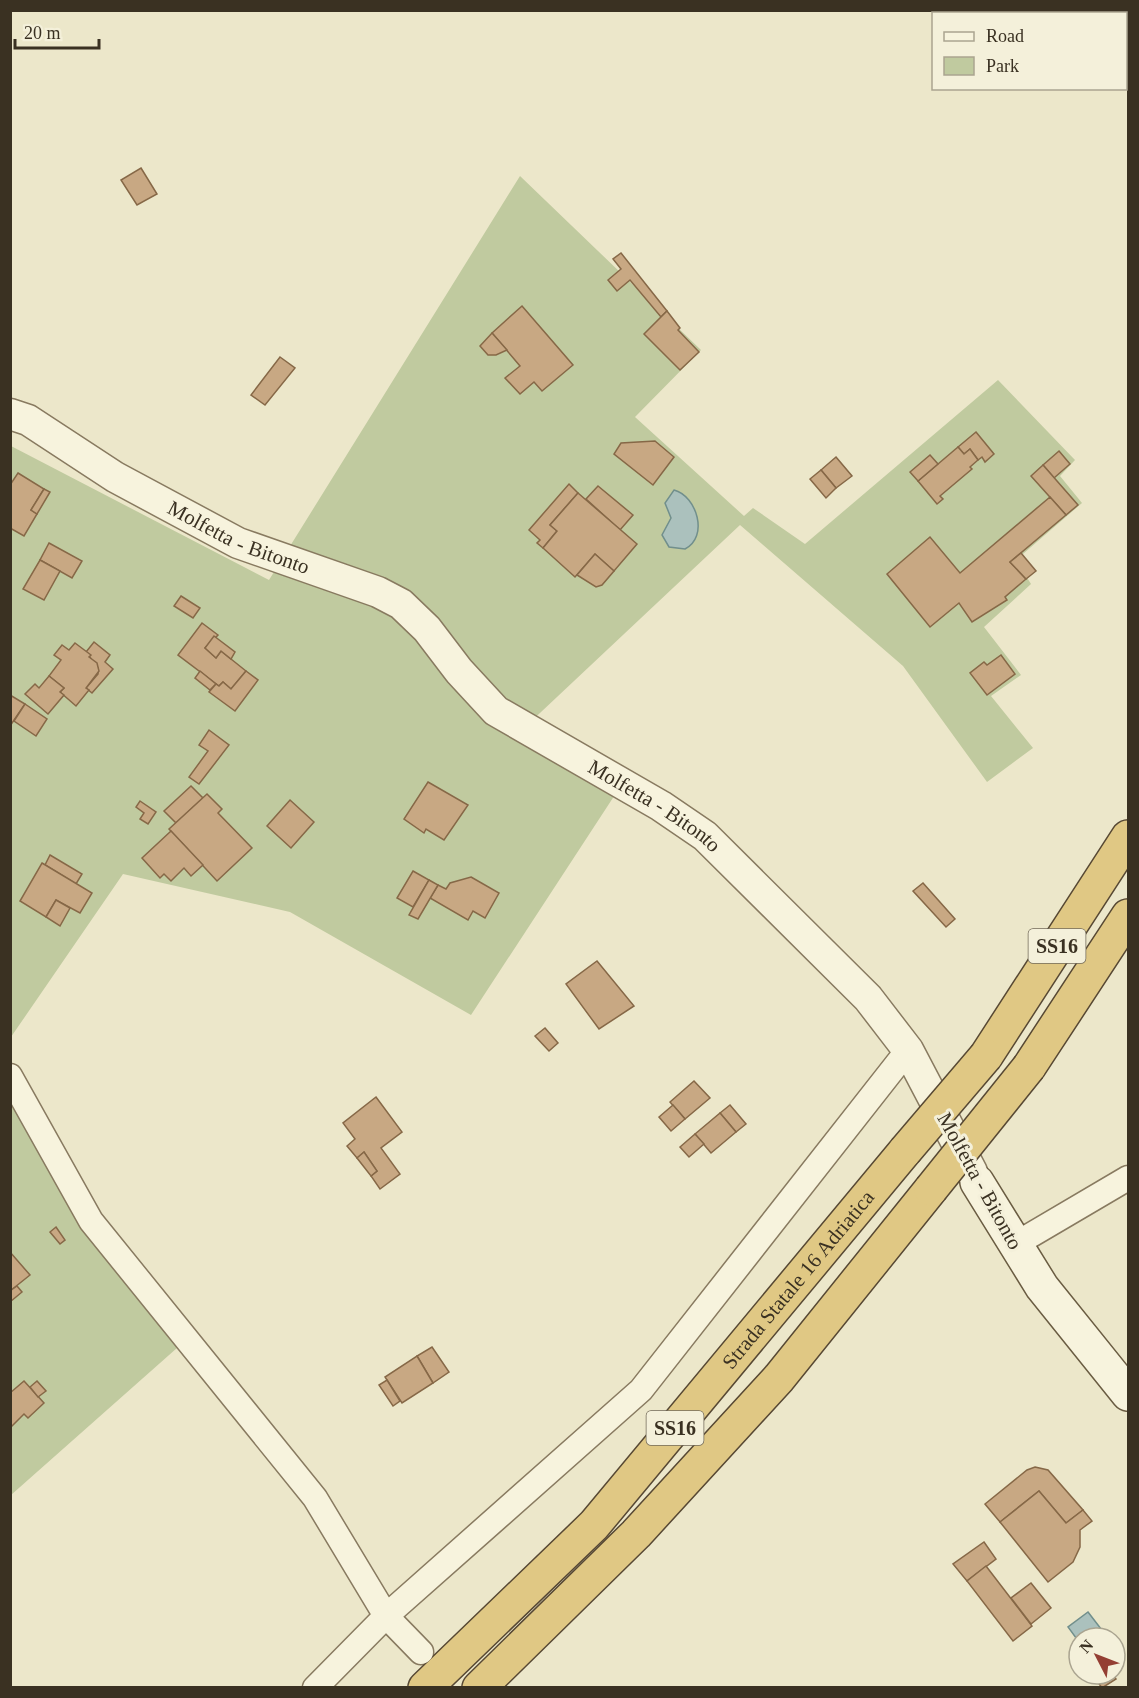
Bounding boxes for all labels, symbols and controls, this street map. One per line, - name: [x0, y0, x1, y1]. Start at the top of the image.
- scale bar: [15, 12, 99, 50]
- legend: [932, 12, 1127, 90]
- text: 20 m: [24, 23, 61, 43]
- text: Road: [986, 26, 1024, 46]
- text: Park: [986, 56, 1019, 76]
- street label: Molfetta - Bitonto: [164, 496, 313, 579]
- street label: Molfetta - Bitonto: [584, 755, 726, 857]
- road number: SS16: [1028, 929, 1086, 963]
- street label: Molfetta - Bitonto: [932, 1108, 1028, 1254]
- street label: Strada Statale 16 Adriatica: [717, 1185, 880, 1374]
- road number: SS16: [646, 1411, 704, 1445]
- north arrow: [1067, 1626, 1127, 1686]
- text: N: [1076, 1636, 1097, 1656]

